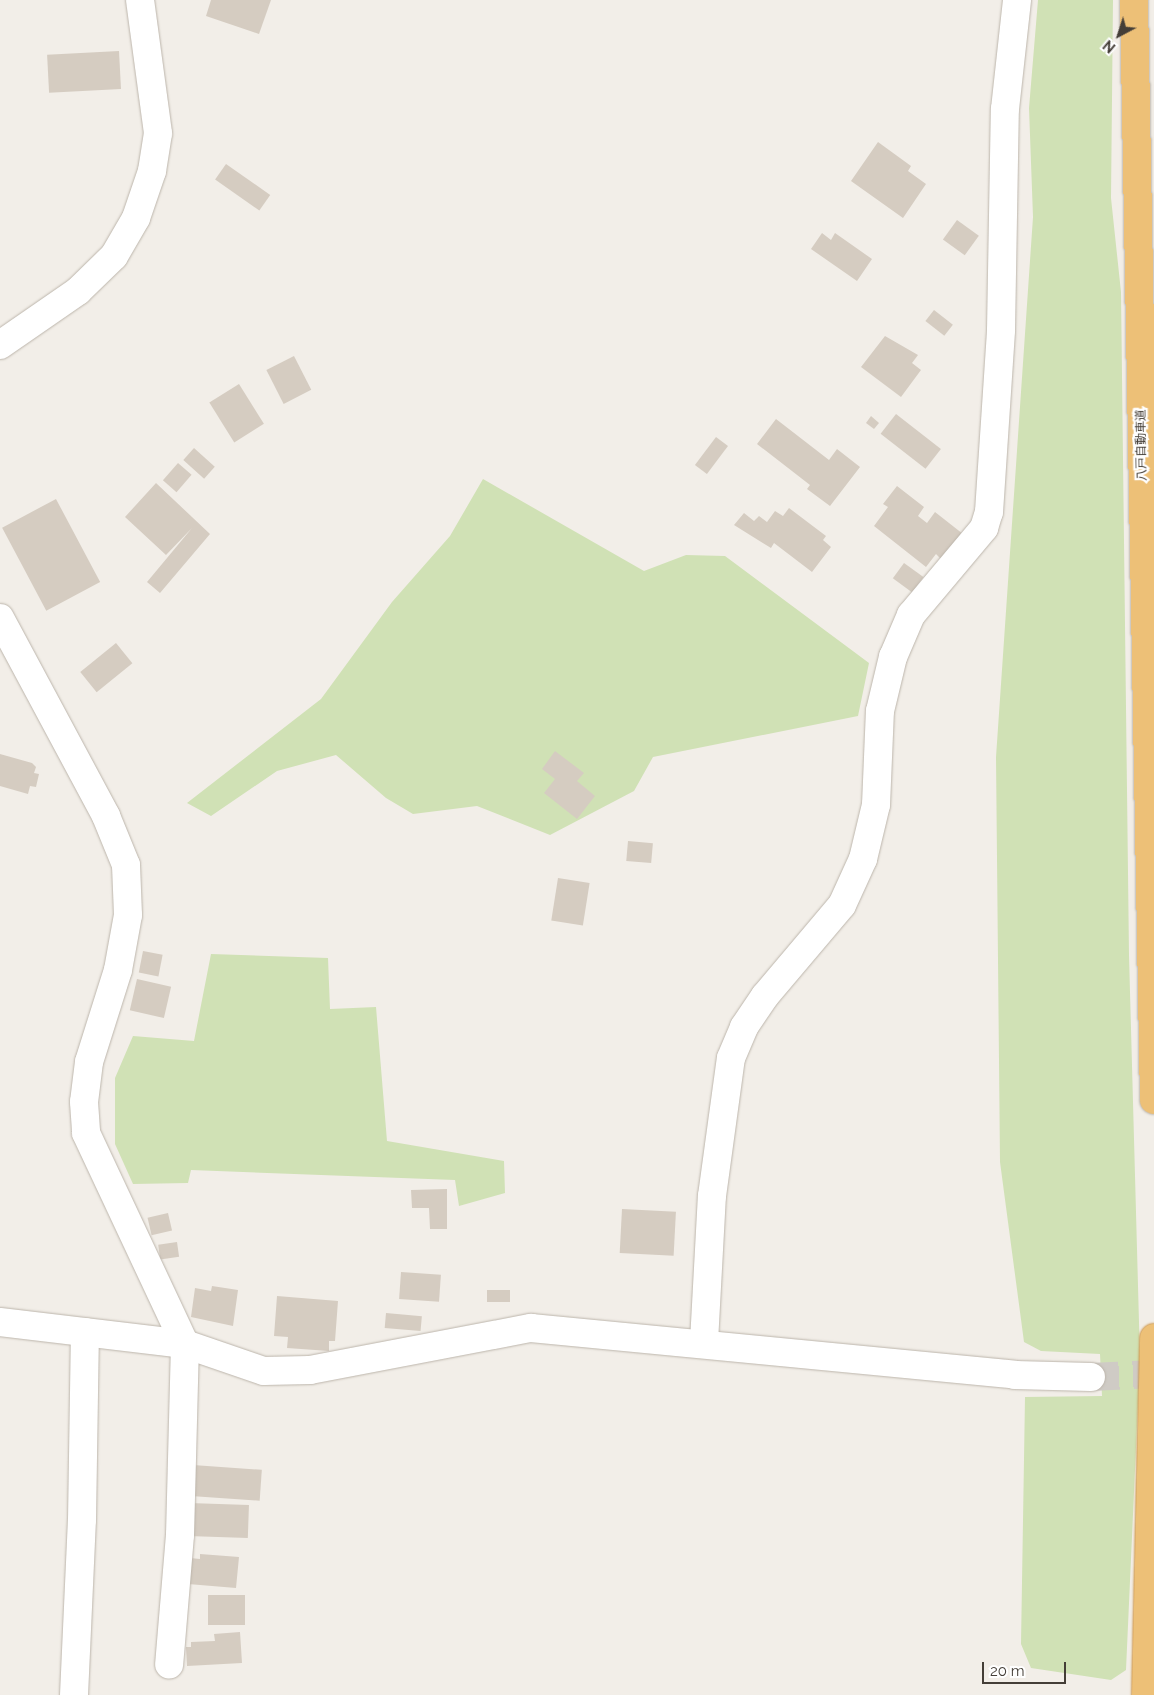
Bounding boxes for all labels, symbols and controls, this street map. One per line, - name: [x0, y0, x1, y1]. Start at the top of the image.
- north arrow: [1094, 10, 1144, 60]
- text: N: [1100, 37, 1119, 56]
- street label: 八戸自動車道: [1134, 409, 1150, 481]
- scale bar: [984, 1652, 1068, 1684]
- text: 20 m: [990, 1662, 1025, 1680]

